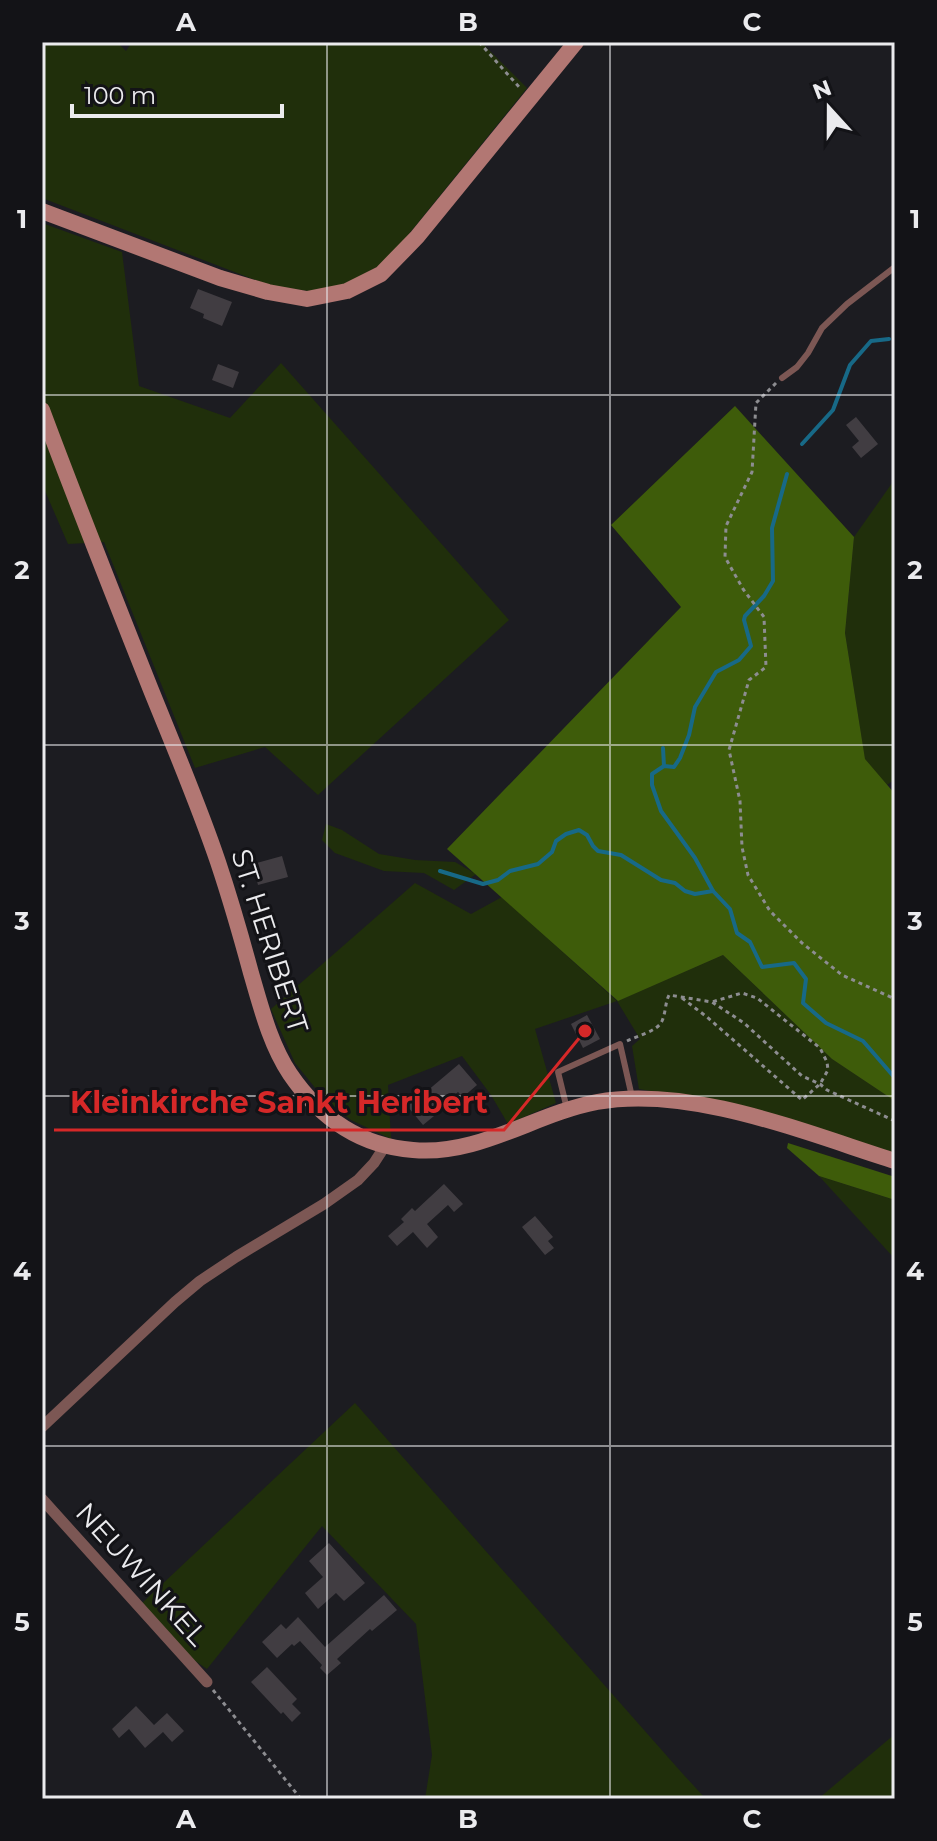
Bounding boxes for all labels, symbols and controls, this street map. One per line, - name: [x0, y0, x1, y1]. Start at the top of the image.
- text: A: [175, 6, 197, 38]
- text: B: [458, 6, 478, 38]
- text: C: [743, 6, 762, 38]
- scale bar: [72, 68, 282, 118]
- north arrow: [789, 68, 869, 148]
- text: N: [809, 74, 835, 106]
- text: 100 m: [84, 81, 156, 110]
- text: 1: [17, 203, 27, 235]
- text: 1: [910, 203, 920, 235]
- text: 2: [14, 554, 30, 586]
- text: 2: [907, 554, 923, 586]
- street label: ST. HERIBERT: [224, 845, 316, 1037]
- text: 3: [13, 905, 30, 937]
- text: 3: [906, 905, 923, 937]
- callout: Kleinkirche Sankt Heribert: [54, 1076, 504, 1130]
- text: Kleinkirche Sankt Heribert: [70, 1084, 488, 1121]
- text: 4: [13, 1255, 31, 1287]
- text: 4: [906, 1255, 924, 1287]
- street label: NEUWINKEL: [69, 1495, 215, 1653]
- text: 5: [14, 1606, 30, 1638]
- text: 5: [907, 1606, 923, 1638]
- text: A: [175, 1803, 197, 1835]
- text: B: [458, 1803, 478, 1835]
- text: C: [743, 1803, 762, 1835]

